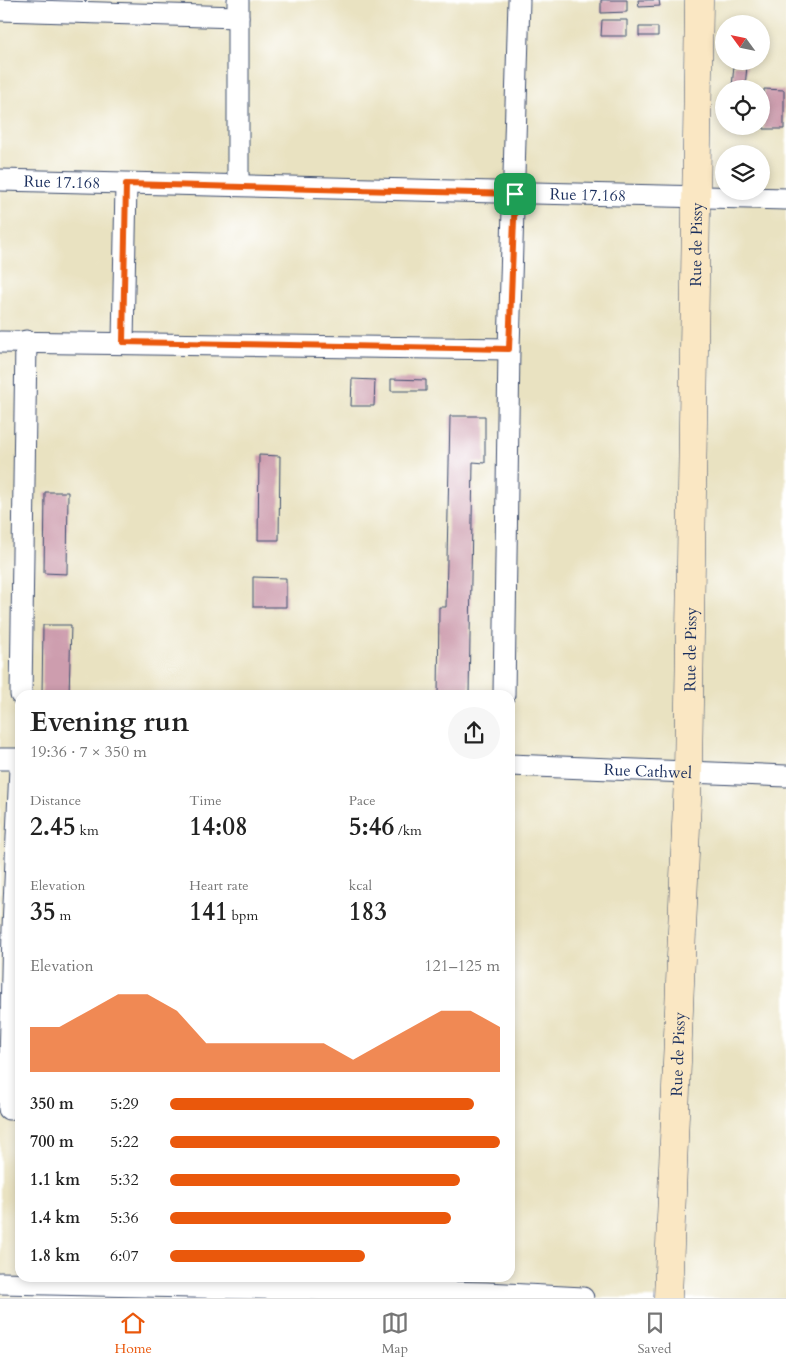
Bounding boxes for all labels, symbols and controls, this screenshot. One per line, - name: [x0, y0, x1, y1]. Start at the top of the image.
- north arrow: [715, 15, 770, 70]
- map controls: [715, 15, 770, 200]
- button: locate: [715, 80, 770, 135]
- button: layers: [715, 145, 770, 200]
- street label: Rue 17.168: [23, 171, 100, 194]
- pin: [494, 173, 536, 215]
- icon: arrive: [501, 180, 529, 208]
- street label: Rue 17.168: [549, 183, 626, 207]
- street label: Rue de Pissy: [685, 201, 708, 287]
- street label: Rue de Pissy: [679, 606, 702, 692]
- text: Evening run: [30, 703, 189, 741]
- button: share: [448, 707, 500, 759]
- text: 19:36 · 7 × 350 m: [30, 741, 147, 763]
- street label: Rue Cathwel: [603, 759, 693, 784]
- text: Distance: [30, 791, 81, 810]
- text: Time: [189, 791, 222, 810]
- text: Pace: [349, 791, 376, 810]
- text: 2.45: [30, 810, 76, 844]
- text: 14:08: [189, 810, 248, 844]
- text: 5:46: [349, 810, 394, 844]
- text: km: [76, 821, 99, 840]
- text: /km: [394, 821, 422, 840]
- text: Elevation: [30, 876, 86, 895]
- text: Heart rate: [189, 876, 249, 895]
- text: kcal: [349, 876, 372, 895]
- text: 35: [30, 895, 56, 929]
- text: 141: [189, 895, 228, 929]
- text: 183: [349, 895, 387, 929]
- text: m: [56, 906, 71, 925]
- text: bpm: [228, 906, 258, 925]
- text: Elevation: [30, 955, 94, 977]
- text: 121–125 m: [424, 955, 500, 977]
- street label: Rue de Pissy: [666, 1011, 691, 1097]
- text: 350 m: [30, 1093, 74, 1115]
- text: 5:29: [110, 1093, 139, 1115]
- text: 700 m: [30, 1131, 74, 1153]
- text: 5:22: [110, 1131, 139, 1153]
- text: 1.1 km: [30, 1169, 80, 1191]
- text: 5:32: [110, 1169, 139, 1191]
- text: 1.4 km: [30, 1207, 80, 1229]
- text: 5:36: [110, 1207, 139, 1229]
- text: 1.8 km: [30, 1245, 80, 1267]
- text: 6:07: [110, 1245, 139, 1267]
- tab: Home: [114, 1309, 152, 1358]
- tab: Map: [381, 1309, 409, 1358]
- tab: Saved: [638, 1309, 672, 1358]

